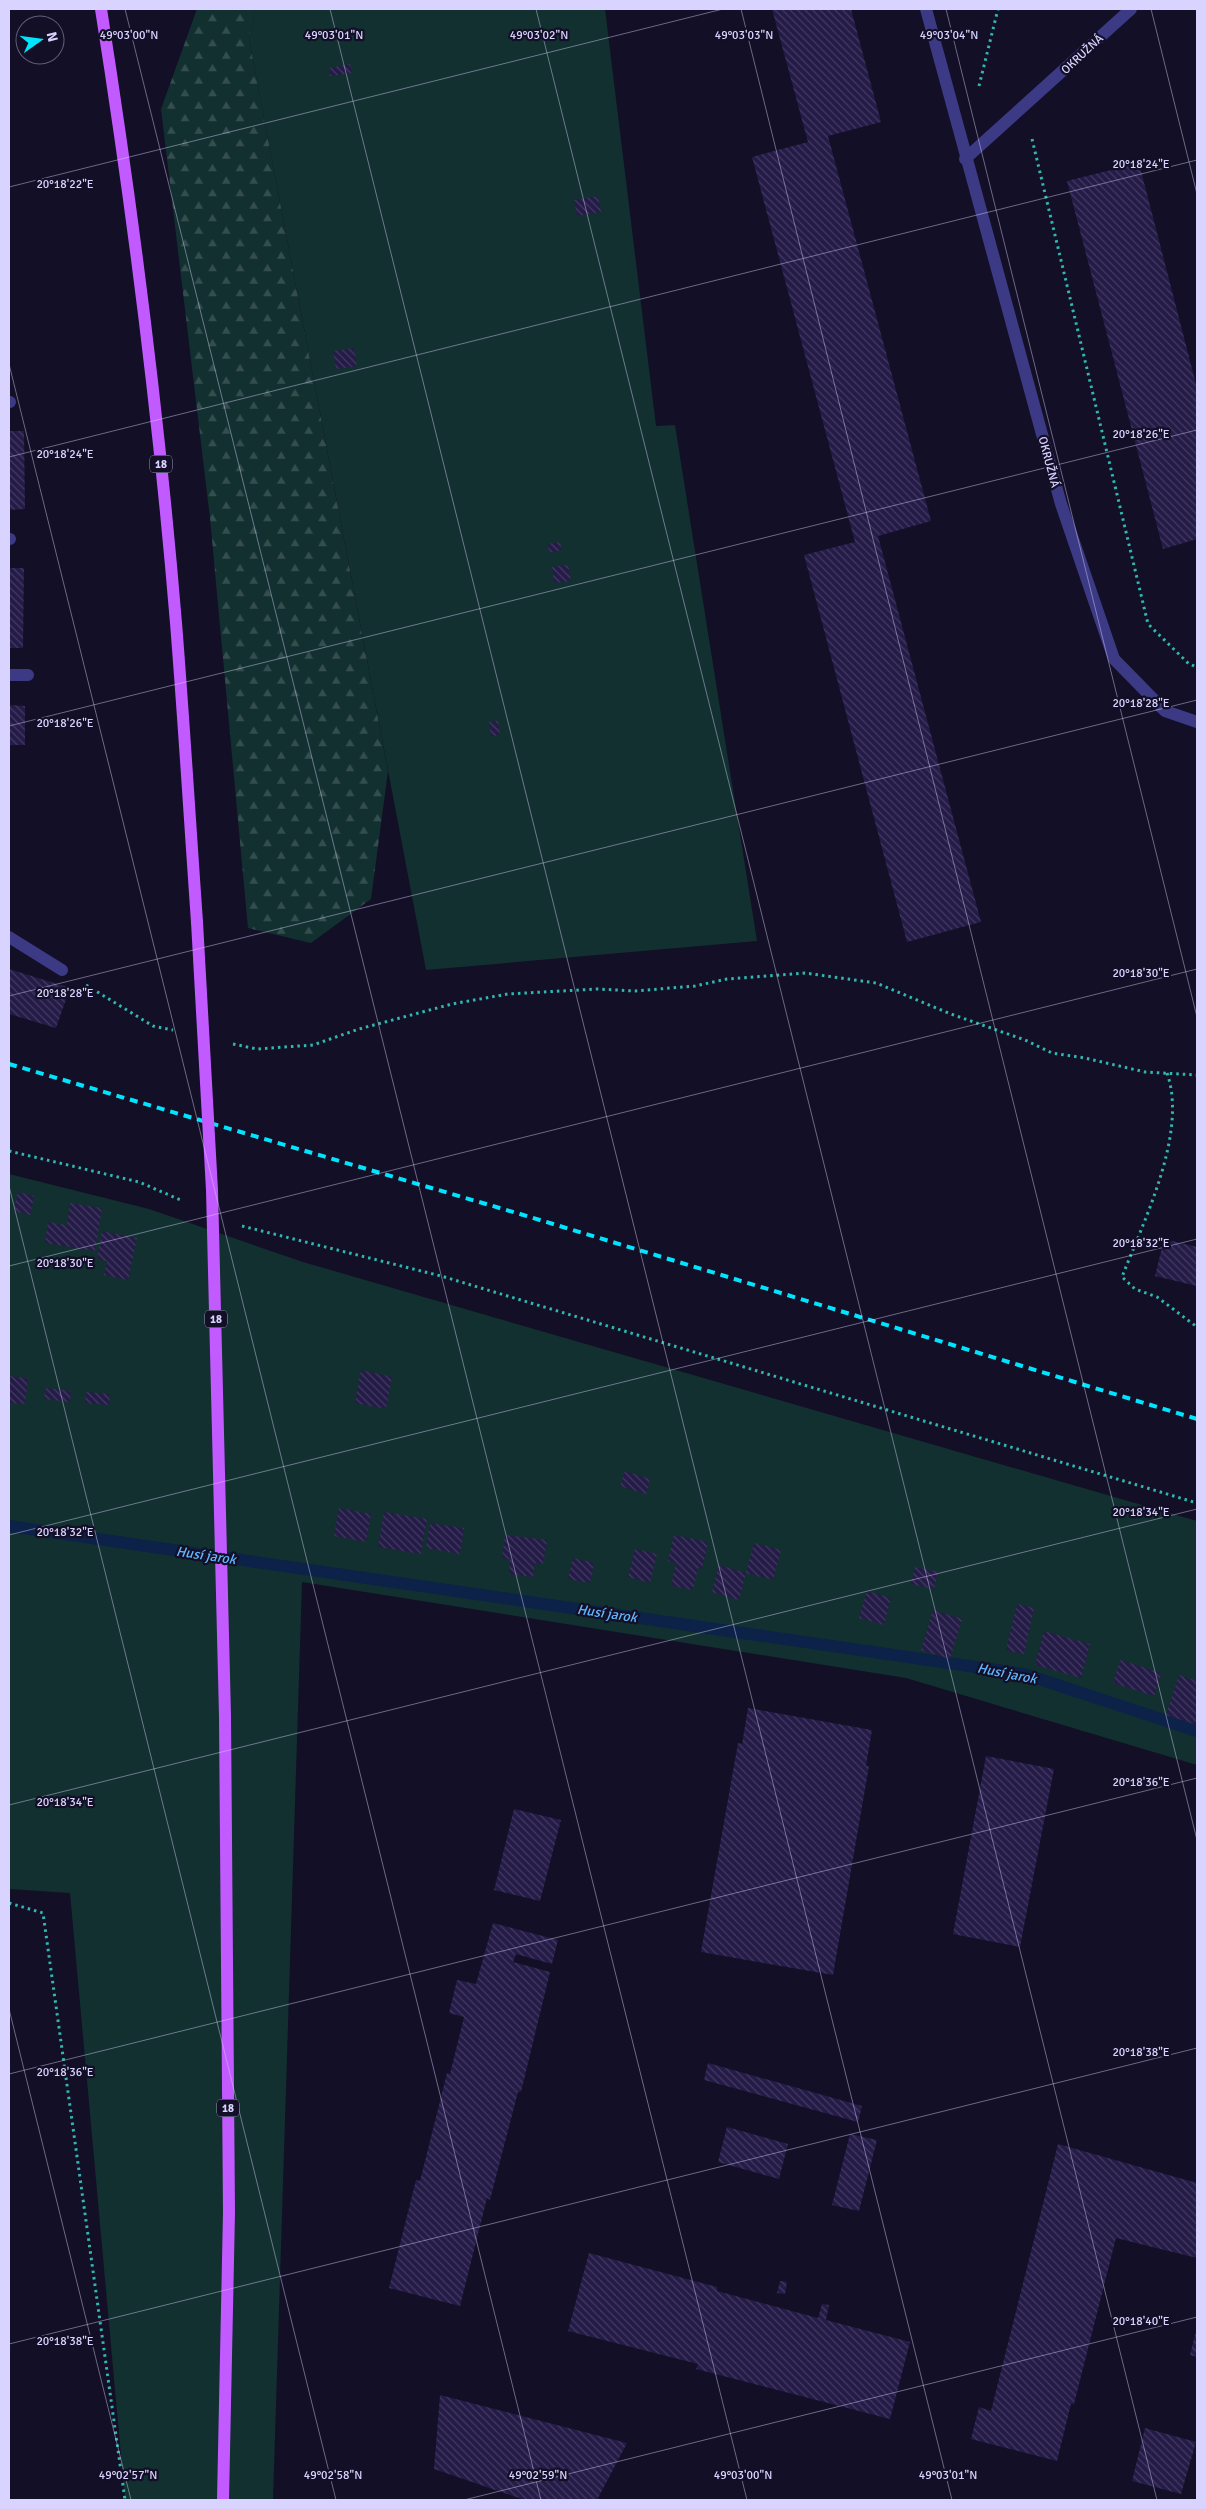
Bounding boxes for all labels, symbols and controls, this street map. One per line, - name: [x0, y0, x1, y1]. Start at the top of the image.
- north arrow: [15, 15, 65, 65]
- text: 49°03'00"N: [100, 28, 158, 43]
- text: 49°03'01"N: [305, 28, 363, 43]
- text: 49°03'02"N: [510, 28, 568, 43]
- text: 49°03'03"N: [715, 28, 773, 43]
- text: 49°03'04"N: [920, 28, 978, 43]
- text: N: [43, 30, 62, 44]
- street label: OKRUŽNÁ: [1058, 31, 1107, 78]
- text: 20°18'24"E: [1112, 157, 1170, 172]
- text: 20°18'22"E: [36, 177, 94, 192]
- text: 20°18'26"E: [1112, 427, 1170, 442]
- street label: OKRUŽNÁ: [1035, 435, 1063, 490]
- text: 20°18'24"E: [36, 447, 94, 462]
- road number: 18: [150, 456, 172, 472]
- text: 20°18'28"E: [1112, 696, 1170, 711]
- text: 20°18'26"E: [36, 716, 94, 731]
- text: 20°18'30"E: [1112, 966, 1170, 981]
- text: 20°18'28"E: [36, 986, 94, 1001]
- text: 20°18'32"E: [1112, 1236, 1170, 1251]
- text: 20°18'30"E: [36, 1256, 94, 1271]
- road number: 18: [205, 1310, 227, 1328]
- text: 20°18'34"E: [1112, 1505, 1170, 1520]
- text: 20°18'32"E: [36, 1525, 94, 1540]
- water label: Husí jarok: [175, 1543, 239, 1568]
- water label: Husí jarok: [576, 1601, 640, 1626]
- water label: Husí jarok: [976, 1659, 1040, 1688]
- text: 20°18'36"E: [1112, 1775, 1170, 1790]
- text: 20°18'34"E: [36, 1795, 94, 1810]
- text: 20°18'38"E: [1112, 2045, 1170, 2060]
- text: 20°18'36"E: [36, 2065, 94, 2080]
- road number: 18: [217, 2100, 239, 2116]
- text: 20°18'40"E: [1112, 2314, 1170, 2329]
- text: 20°18'38"E: [36, 2334, 94, 2349]
- text: 49°02'57"N: [99, 2468, 157, 2483]
- text: 49°02'58"N: [304, 2468, 362, 2483]
- text: 49°02'59"N: [509, 2468, 567, 2483]
- text: 49°03'00"N: [714, 2468, 772, 2483]
- text: 49°03'01"N: [919, 2468, 977, 2483]

